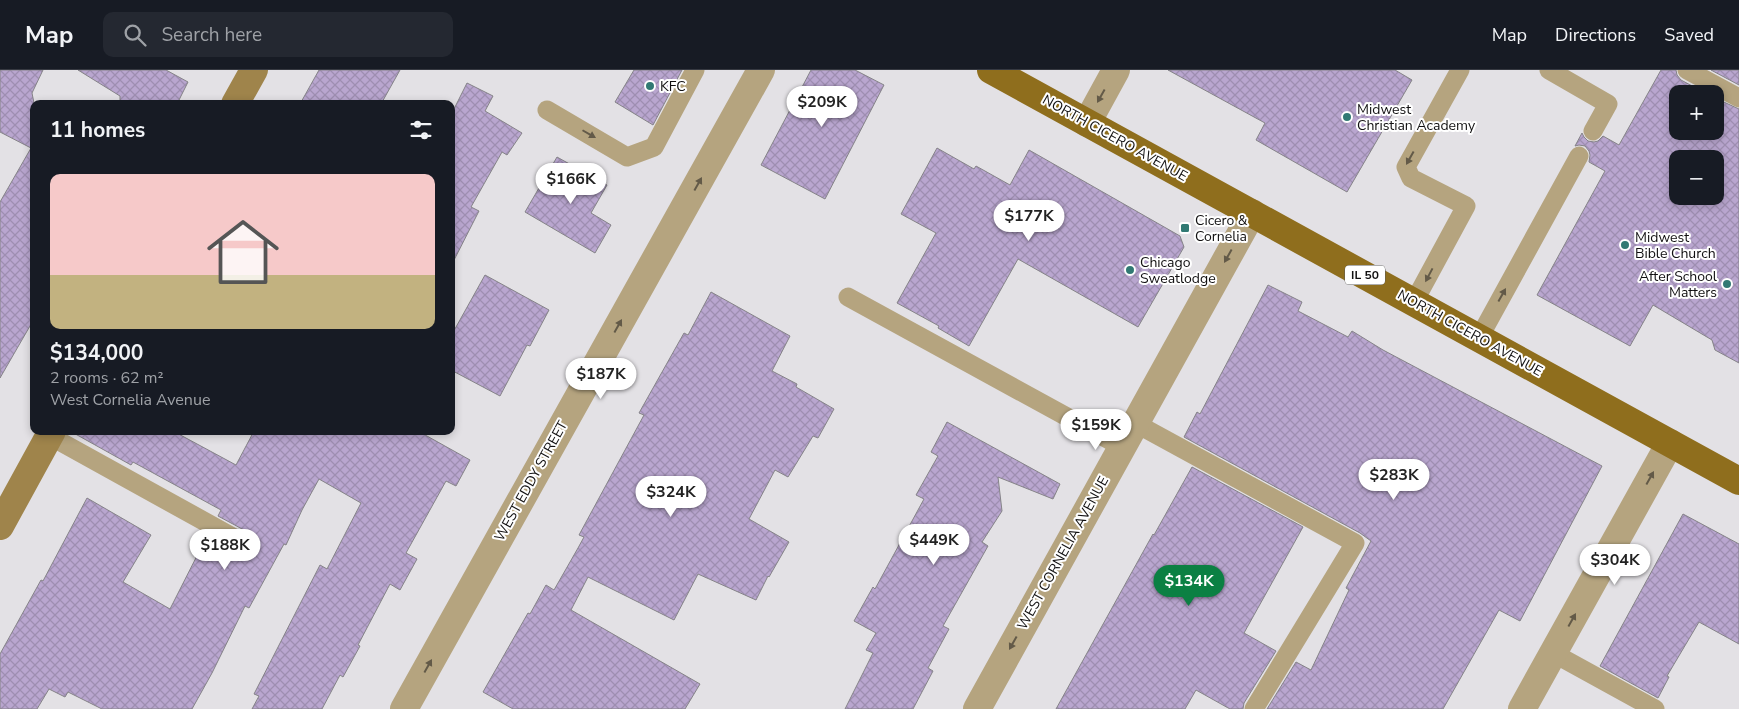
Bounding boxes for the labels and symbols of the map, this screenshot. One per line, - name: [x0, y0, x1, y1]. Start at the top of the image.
- place label: KFC: [660, 77, 686, 96]
- marker: KFC: [644, 80, 656, 92]
- pin: $209K: [787, 85, 857, 128]
- street label: NORTH CICERO AVENUE: [1039, 90, 1191, 186]
- one-way arrow: [1097, 90, 1106, 103]
- place label: Midwest Christian Academy: [1357, 100, 1476, 135]
- marker: Midwest Christian Academy: [1341, 111, 1353, 123]
- one-way arrow: [582, 130, 595, 139]
- one-way arrow: [1406, 152, 1415, 165]
- pin: $166K: [536, 162, 606, 205]
- one-way arrow: [693, 178, 702, 191]
- pin: $177K: [994, 200, 1064, 242]
- place label: Cicero & Cornelia: [1195, 211, 1248, 246]
- marker: Cicero & Cornelia: [1179, 222, 1191, 234]
- place label: Midwest Bible Church: [1635, 228, 1716, 263]
- marker: Midwest Bible Church: [1619, 239, 1631, 251]
- one-way arrow: [1224, 248, 1232, 263]
- place label: Chicago Sweatlodge: [1140, 253, 1216, 288]
- marker: Chicago Sweatlodge: [1124, 264, 1136, 276]
- road number: IL 50: [1345, 266, 1385, 284]
- one-way arrow: [1425, 267, 1433, 282]
- place label: After School Matters: [1639, 267, 1718, 302]
- marker: After School Matters: [1721, 278, 1733, 290]
- street label: NORTH CICERO AVENUE: [1394, 285, 1546, 381]
- one-way arrow: [1498, 288, 1507, 302]
- one-way arrow: [614, 319, 622, 333]
- pin: $187K: [566, 358, 636, 400]
- pin: $159K: [1061, 408, 1131, 451]
- street label: WEST EDDY STREET: [490, 417, 572, 545]
- pin: $283K: [1359, 458, 1429, 501]
- one-way arrow: [1646, 472, 1655, 485]
- street label: WEST CORNELIA AVENUE: [1013, 473, 1113, 633]
- pin: $324K: [636, 476, 706, 518]
- pin: $449K: [899, 524, 969, 566]
- pin: $188K: [190, 528, 260, 571]
- pin: $304K: [1580, 544, 1650, 586]
- pin: $134K: [1154, 564, 1224, 607]
- one-way arrow: [1567, 614, 1576, 627]
- one-way arrow: [1009, 636, 1018, 650]
- one-way arrow: [424, 659, 432, 674]

